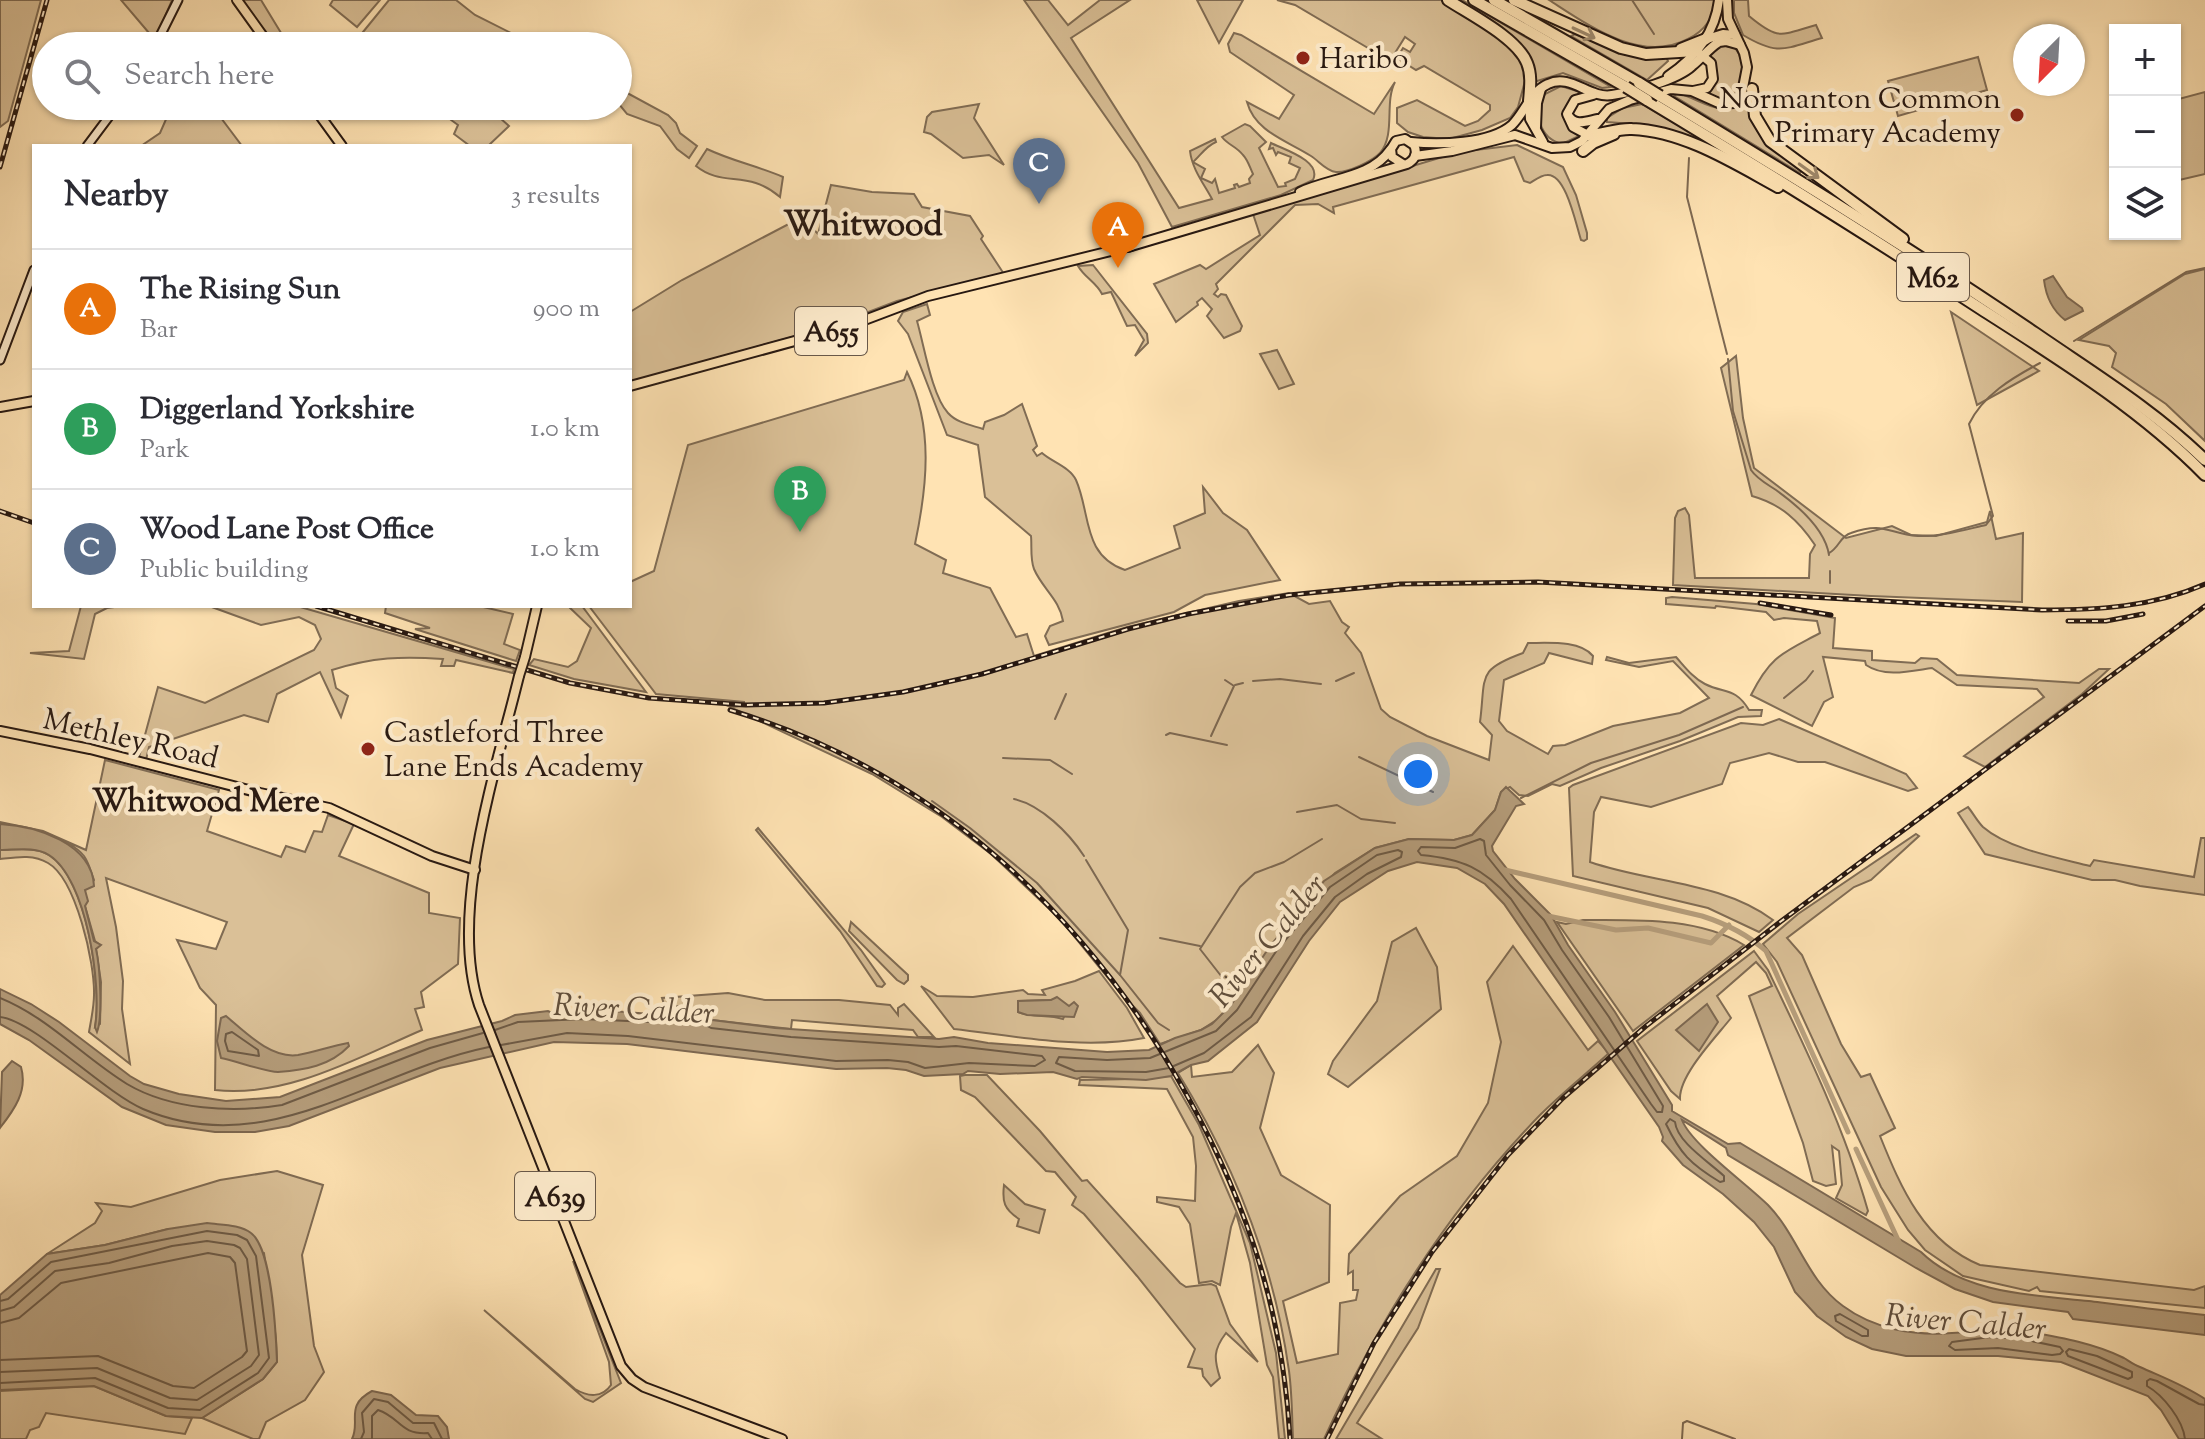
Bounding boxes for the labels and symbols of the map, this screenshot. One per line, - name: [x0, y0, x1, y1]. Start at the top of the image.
- north arrow: [2013, 24, 2085, 96]
- one-way arrow: [1571, 27, 1596, 42]
- place label: Haribo: [1319, 39, 1408, 82]
- marker: Haribo: [1294, 49, 1312, 67]
- place label: Normanton Common Primary Academy: [1720, 79, 2001, 156]
- marker: Normanton Common Primary Academy: [2008, 106, 2026, 124]
- pin: C: [1013, 138, 1065, 204]
- one-way arrow: [1798, 163, 1820, 179]
- district label: Whitwood: [783, 202, 944, 251]
- pin: A: [1092, 202, 1144, 268]
- road number: M62: [1897, 253, 1969, 301]
- road number: A655: [795, 307, 867, 355]
- pin: B: [774, 466, 826, 532]
- street label: Methley Road: [38, 699, 223, 782]
- place label: Castleford Three Lane Ends Academy: [384, 713, 644, 790]
- marker: Castleford Three Lane Ends Academy: [359, 740, 377, 758]
- your location: [1398, 754, 1438, 794]
- district label: Whitwood Mere: [92, 780, 320, 826]
- water label: River Calder: [1200, 865, 1339, 1019]
- water label: River Calder: [552, 984, 716, 1038]
- road number: A639: [515, 1172, 595, 1220]
- water label: River Calder: [1883, 1294, 2048, 1354]

